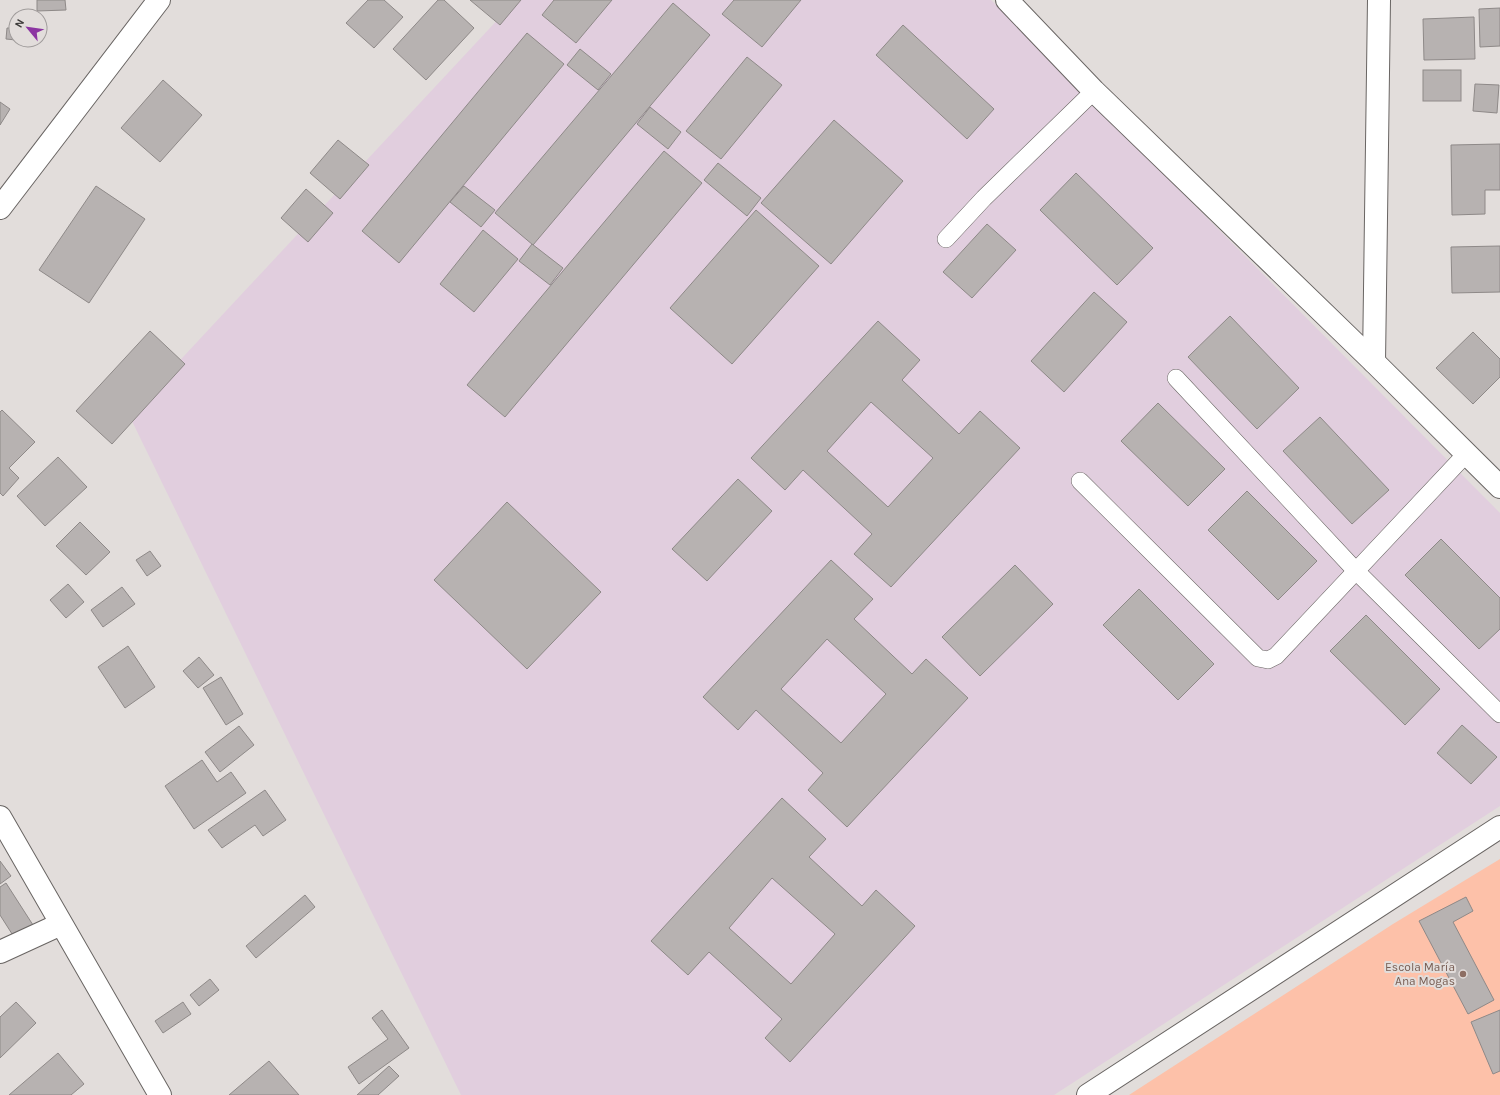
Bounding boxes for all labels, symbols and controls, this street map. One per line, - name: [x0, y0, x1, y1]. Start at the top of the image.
- north arrow: [8, 8, 48, 48]
- text: N: [12, 17, 27, 30]
- place label: Escola María Ana Mogas: [1385, 960, 1455, 988]
- marker: Escola María Ana Mogas: [1458, 969, 1468, 979]

